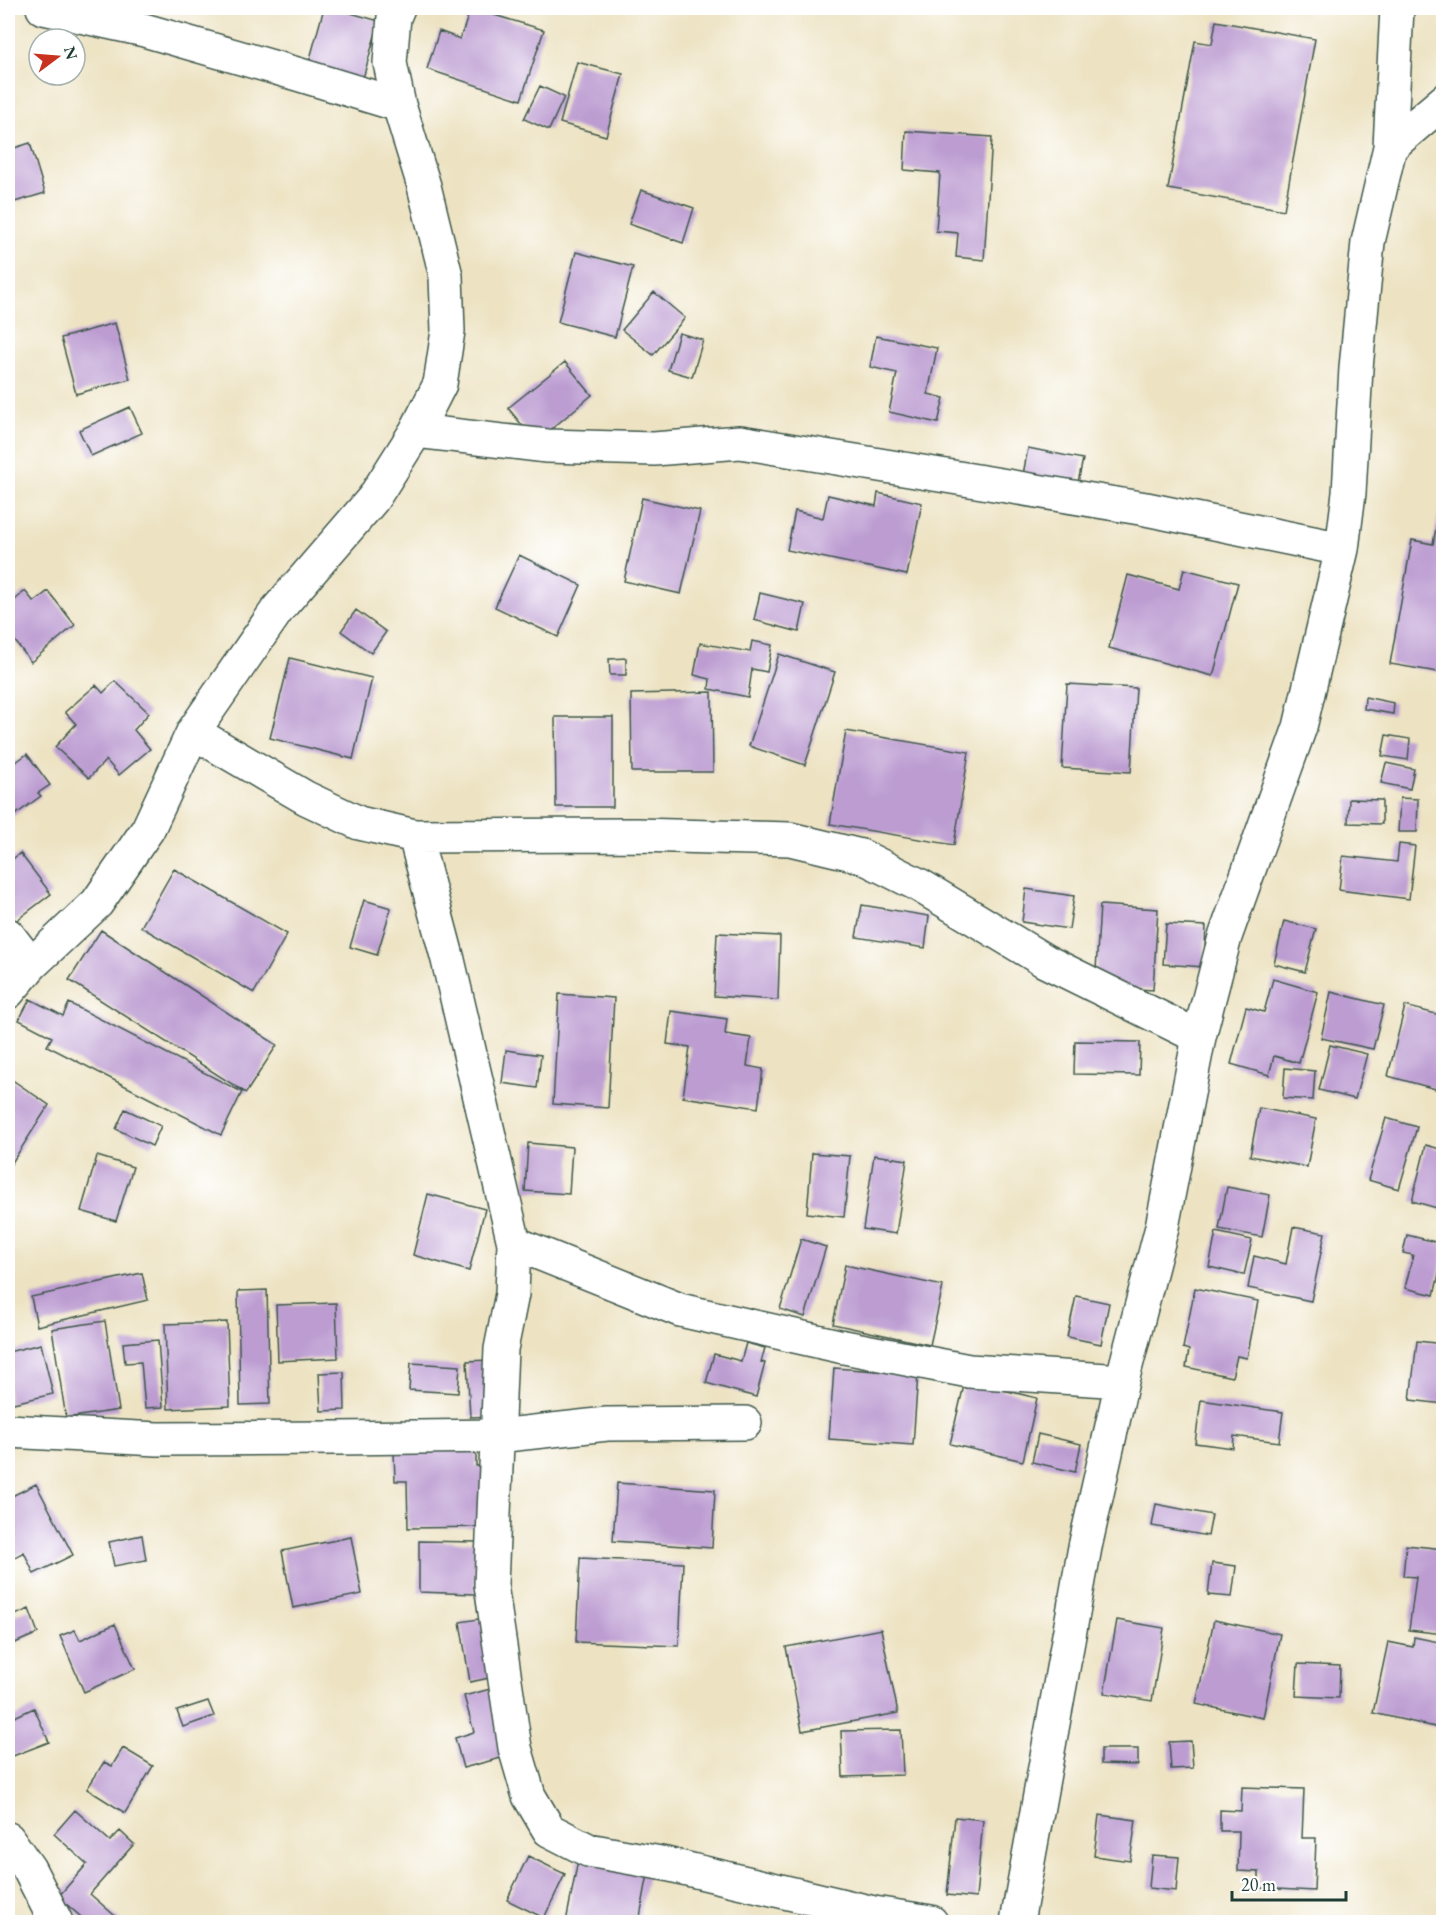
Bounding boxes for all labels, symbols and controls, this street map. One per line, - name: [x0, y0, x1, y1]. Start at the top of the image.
- north arrow: [27, 27, 87, 87]
- text: N: [59, 44, 83, 62]
- scale bar: [1232, 1864, 1346, 1902]
- text: 20 m: [1241, 1873, 1276, 1896]

